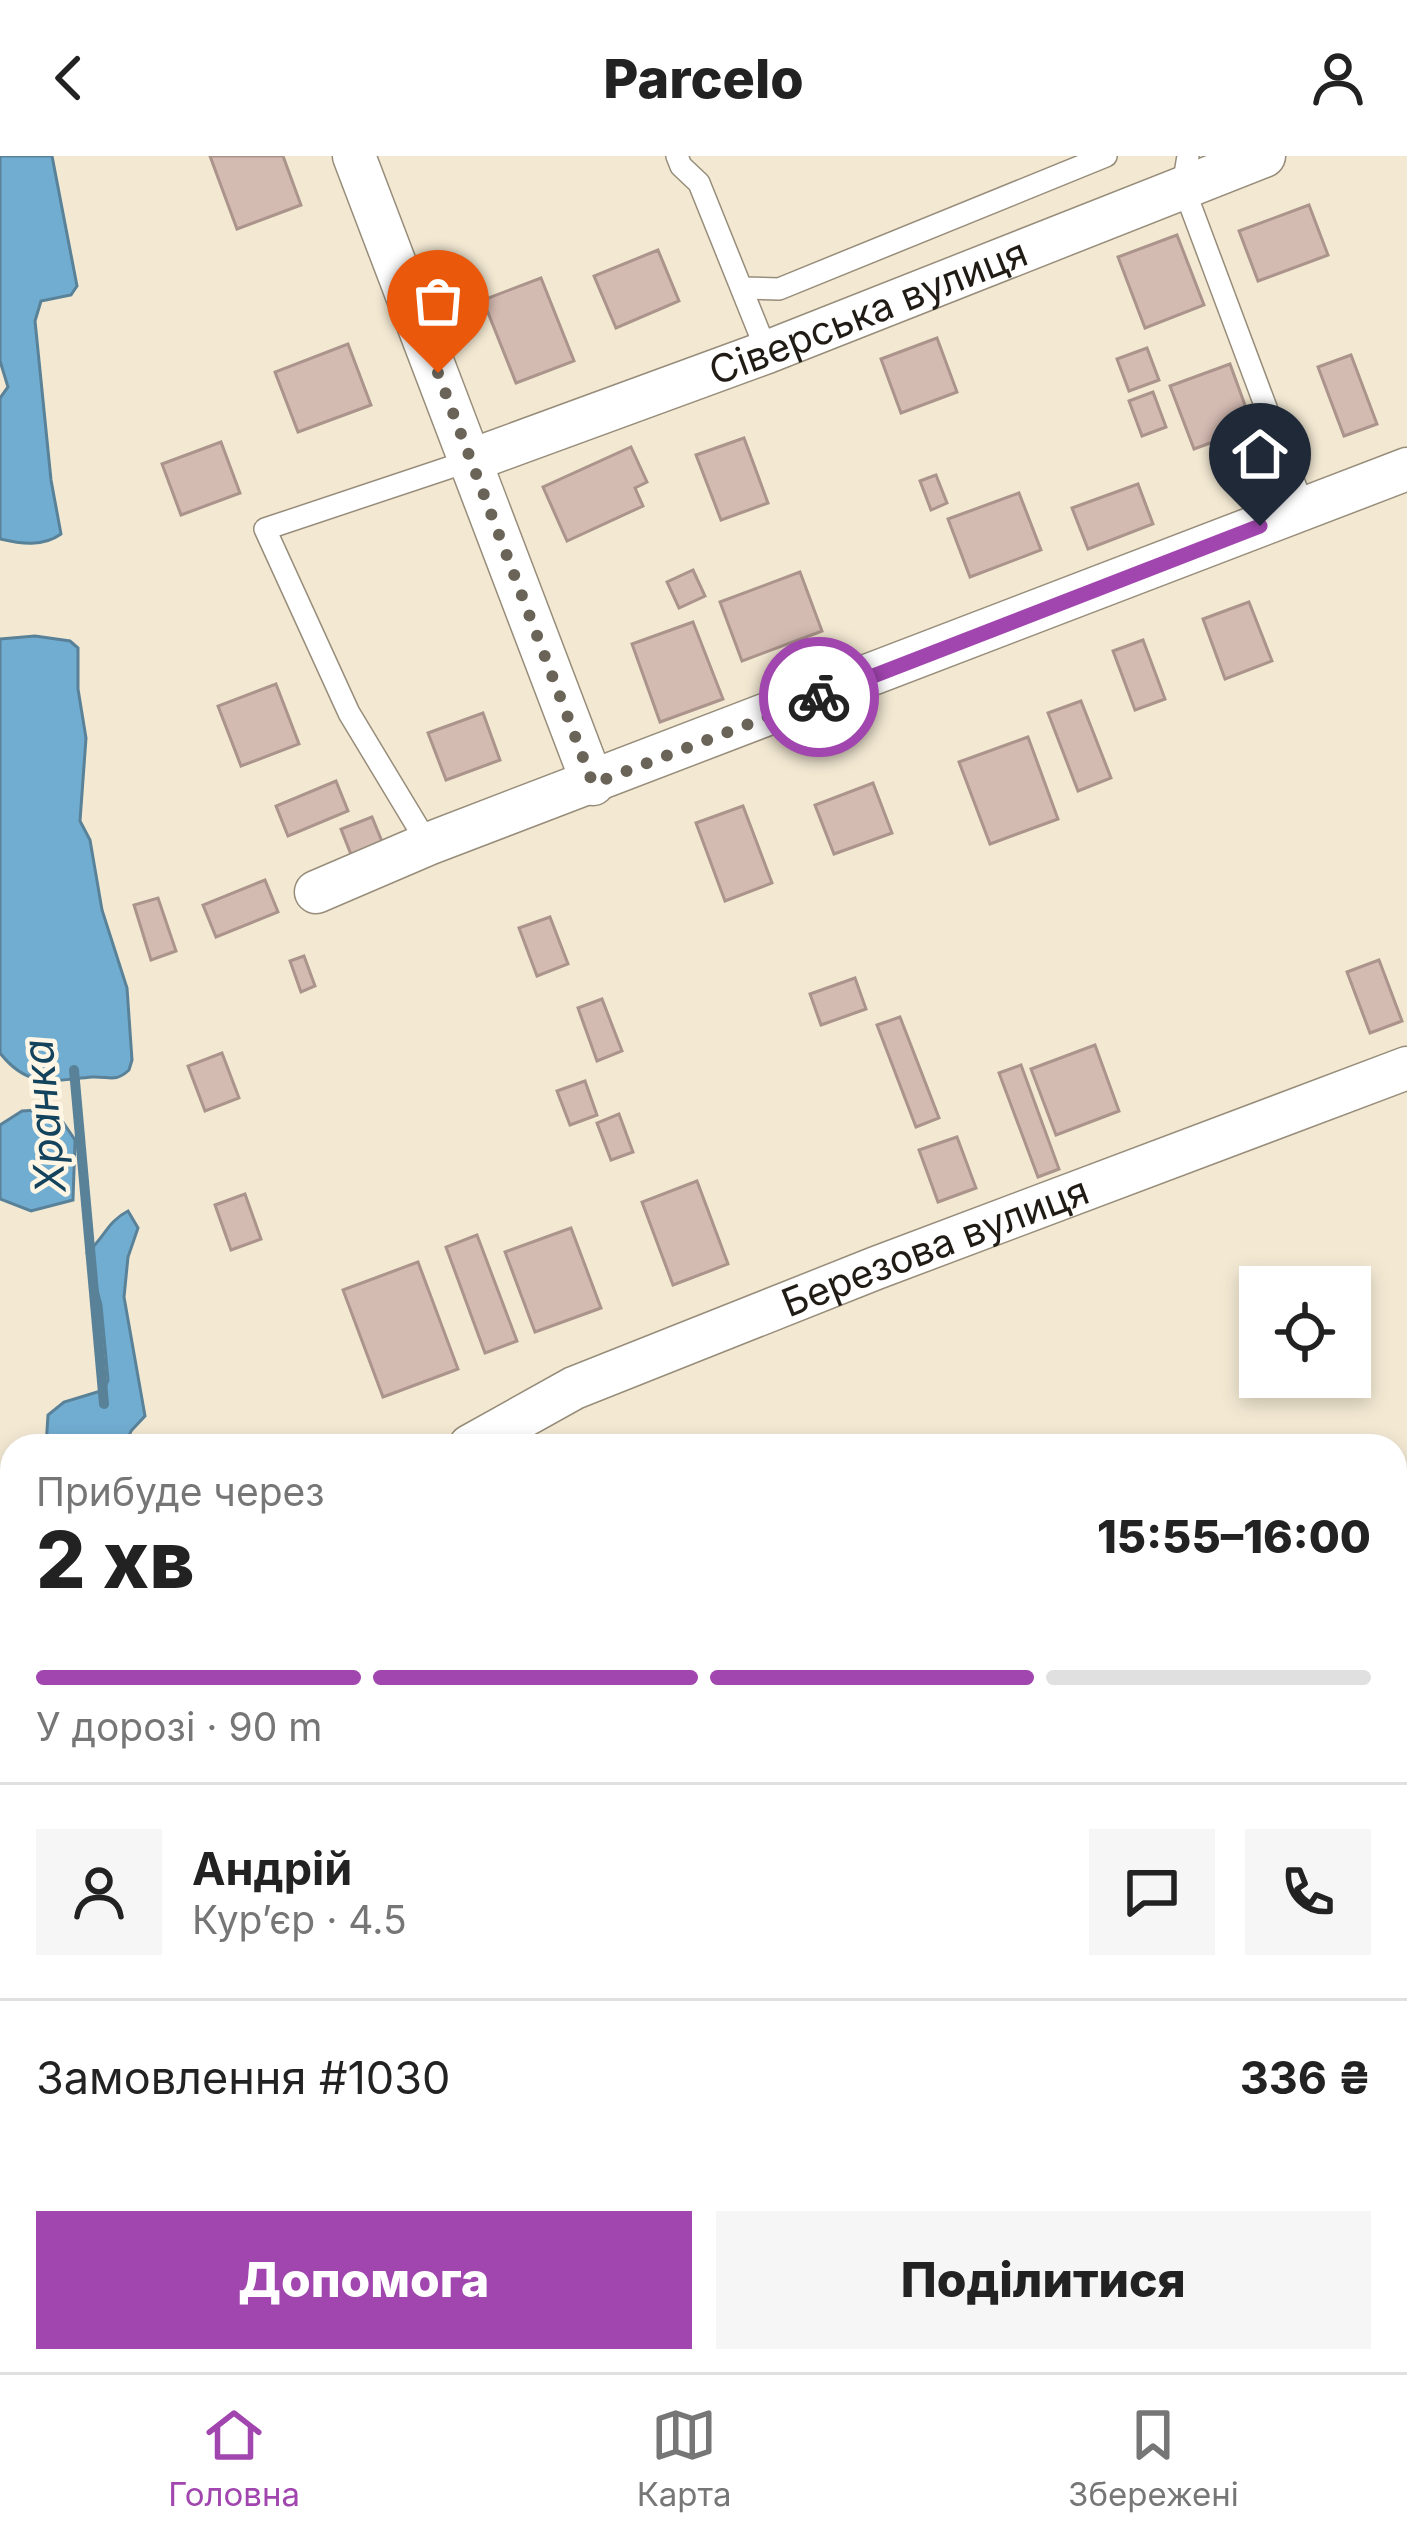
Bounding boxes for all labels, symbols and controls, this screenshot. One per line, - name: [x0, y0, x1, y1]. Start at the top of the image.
- icon: back: [36, 45, 102, 111]
- icon: person: [1305, 45, 1371, 111]
- text: Parcelo: [603, 46, 804, 111]
- street label: Сіверська вулиця: [703, 228, 1034, 394]
- pin: [387, 250, 489, 373]
- icon: bag: [405, 268, 471, 334]
- pin: [1209, 403, 1311, 526]
- icon: home: [1227, 421, 1293, 487]
- courier: [759, 637, 879, 757]
- icon: bike: [786, 664, 852, 730]
- water label: Хранка: [11, 1037, 76, 1196]
- street label: Березова вулиця: [775, 1166, 1095, 1326]
- map controls: [1239, 1266, 1371, 1398]
- button: locate: [1239, 1266, 1371, 1398]
- text: Прибуде через: [36, 1468, 325, 1515]
- text: 15:55–16:00: [1097, 1509, 1371, 1564]
- text: 2 хв: [36, 1512, 195, 1607]
- text: У дорозі · 90 m: [36, 1703, 322, 1750]
- button: person: [36, 1829, 162, 1955]
- button: chat: [1089, 1829, 1215, 1955]
- button: phone: [1245, 1829, 1371, 1955]
- text: Андрій: [192, 1841, 352, 1896]
- text: Кур’єр · 4.5: [192, 1896, 407, 1943]
- text: Замовлення #1030: [36, 2050, 450, 2105]
- text: 336 ₴: [1240, 2050, 1371, 2105]
- button: Допомога: [36, 2211, 692, 2349]
- button: Поділитися: [716, 2211, 1371, 2349]
- tab: Головна: [168, 2402, 300, 2514]
- tab: Карта: [637, 2402, 731, 2514]
- tab: Збережені: [1068, 2402, 1239, 2514]

